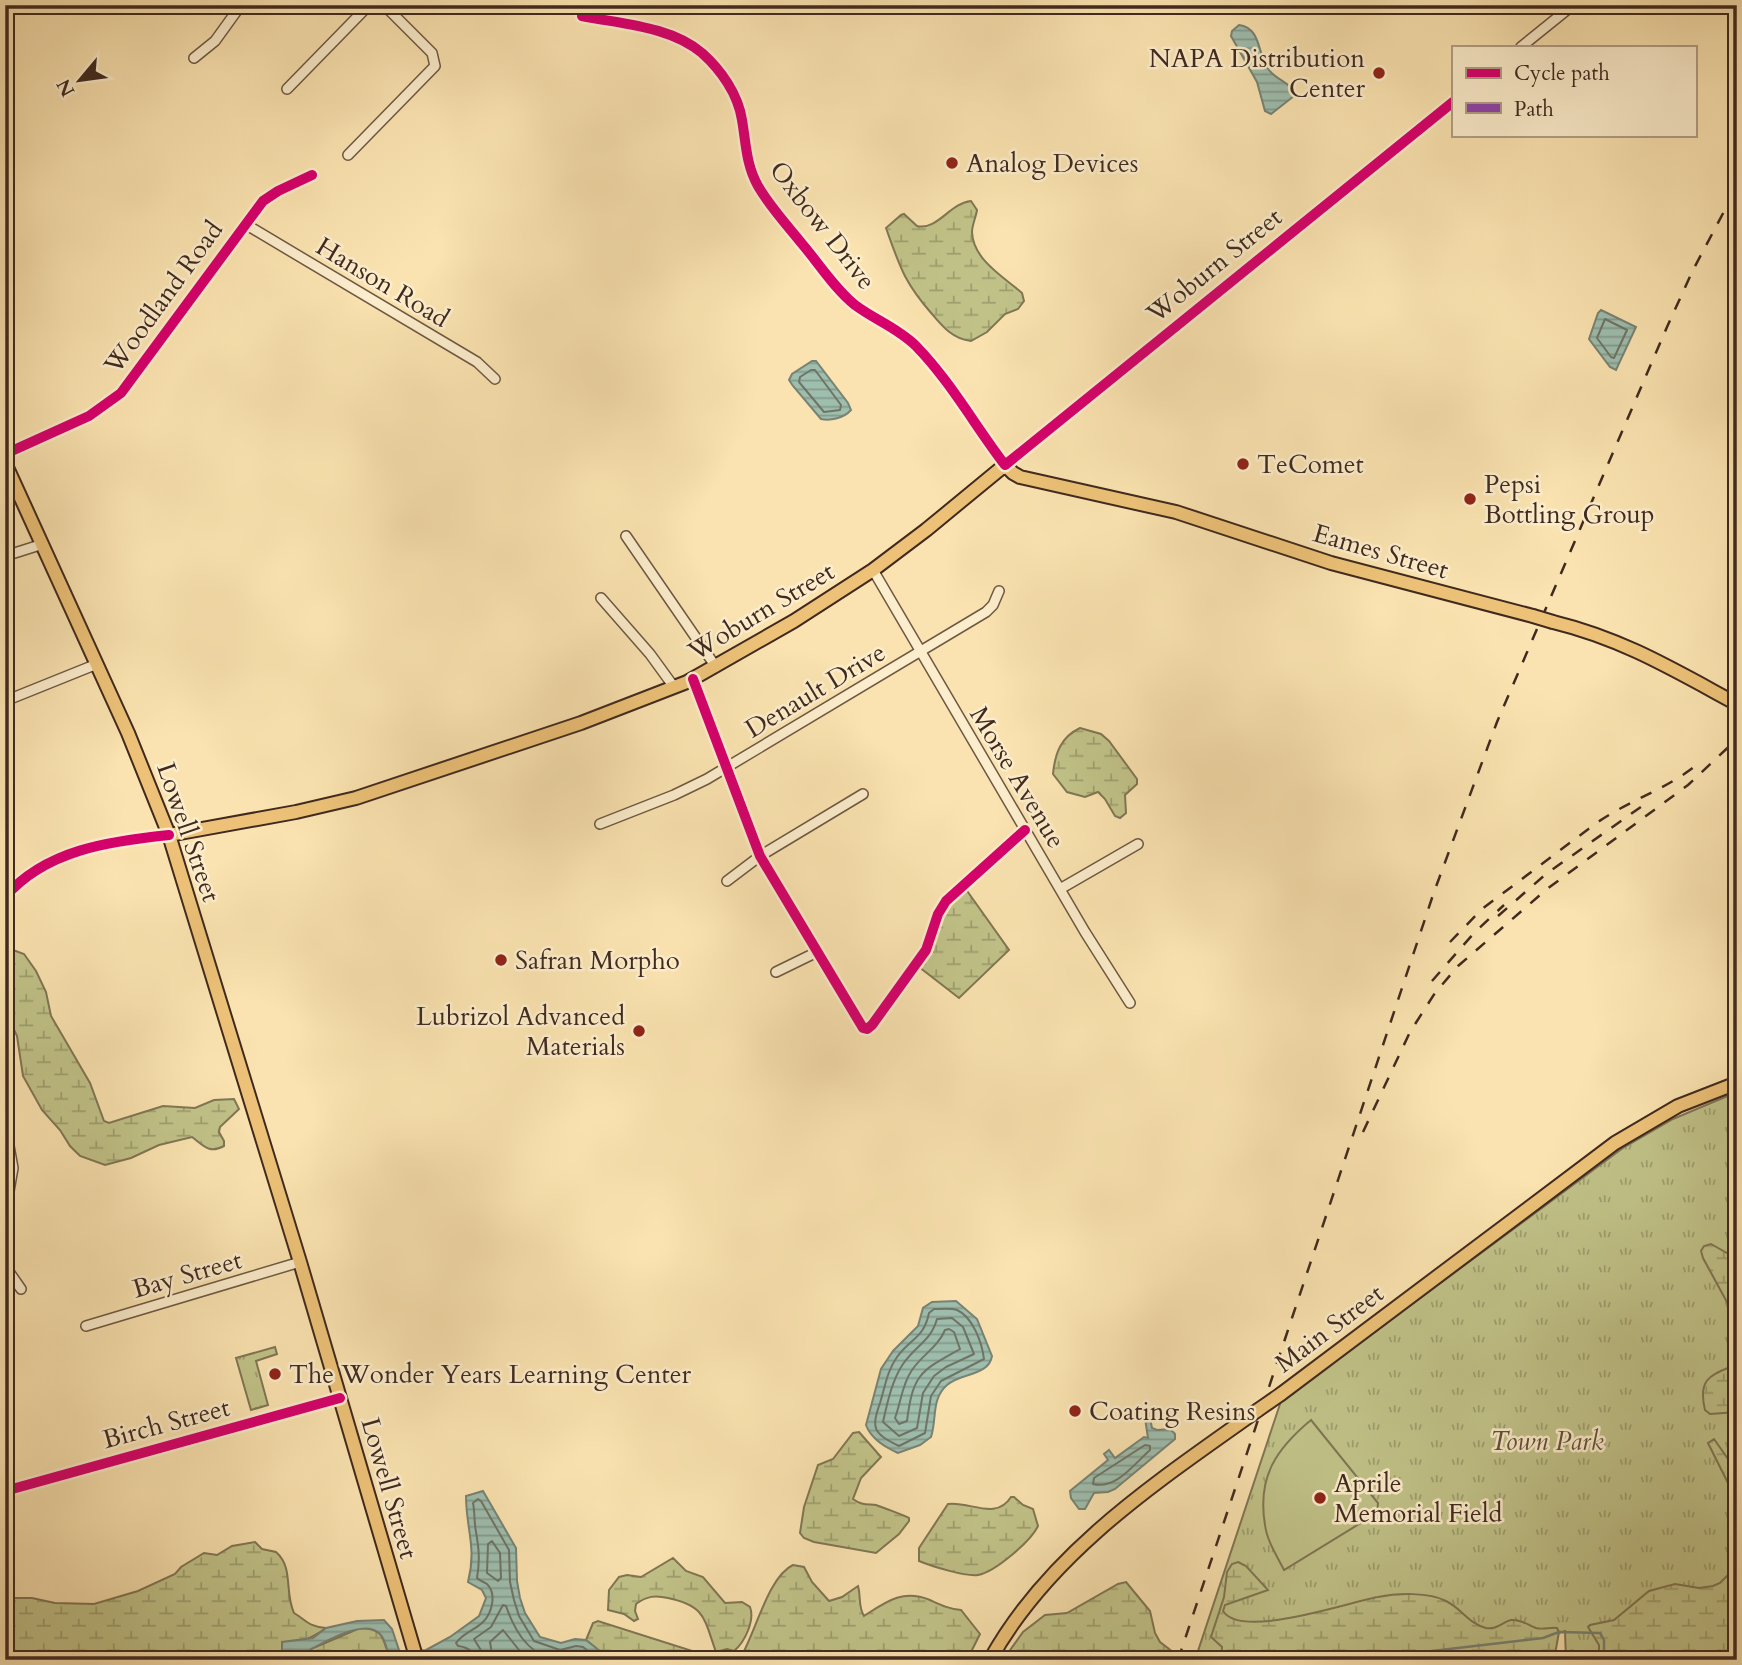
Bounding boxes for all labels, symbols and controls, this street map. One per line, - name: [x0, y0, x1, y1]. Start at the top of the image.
- place label: NAPA Distribution Center: [1149, 41, 1366, 106]
- north arrow: [46, 46, 116, 116]
- legend: [1452, 46, 1696, 136]
- text: Cycle path: [1514, 59, 1610, 88]
- marker: NAPA Distribution Center: [1371, 65, 1387, 81]
- text: N: [50, 74, 81, 101]
- text: Path: [1514, 95, 1554, 124]
- place label: Analog Devices: [966, 146, 1139, 181]
- street label: Oxbow Drive: [761, 154, 884, 297]
- marker: Analog Devices: [944, 155, 960, 171]
- street label: Woburn Street: [1138, 200, 1289, 331]
- street label: Woodland Road: [95, 214, 231, 382]
- street label: Hanson Road: [310, 229, 456, 336]
- place label: TeComet: [1257, 447, 1364, 482]
- marker: TeComet: [1235, 456, 1251, 472]
- place label: Pepsi Bottling Group: [1484, 467, 1655, 532]
- marker: Pepsi Bottling Group: [1462, 491, 1478, 507]
- street label: Eames Street: [1309, 515, 1453, 588]
- street label: Woburn Street: [681, 554, 841, 669]
- street label: Denault Drive: [739, 635, 892, 746]
- street label: Morse Avenue: [961, 700, 1074, 855]
- street label: Lowell Street: [148, 758, 229, 907]
- place label: Safran Morpho: [515, 943, 680, 978]
- marker: Safran Morpho: [493, 952, 509, 968]
- place label: Lubrizol Advanced Materials: [416, 999, 625, 1064]
- marker: Lubrizol Advanced Materials: [631, 1023, 647, 1039]
- street label: Bay Street: [128, 1242, 246, 1307]
- street label: Main Street: [1268, 1276, 1391, 1381]
- place label: The Wonder Years Learning Center: [289, 1357, 692, 1392]
- marker: The Wonder Years Learning Center: [267, 1366, 283, 1382]
- street label: Birch Street: [99, 1390, 234, 1457]
- place label: Coating Resins: [1089, 1394, 1255, 1429]
- marker: Coating Resins: [1067, 1403, 1083, 1419]
- street label: Lowell Street: [353, 1414, 426, 1563]
- park label: Town Park: [1490, 1424, 1604, 1459]
- place label: Aprile Memorial Field: [1334, 1466, 1503, 1531]
- marker: Aprile Memorial Field: [1312, 1490, 1328, 1506]

